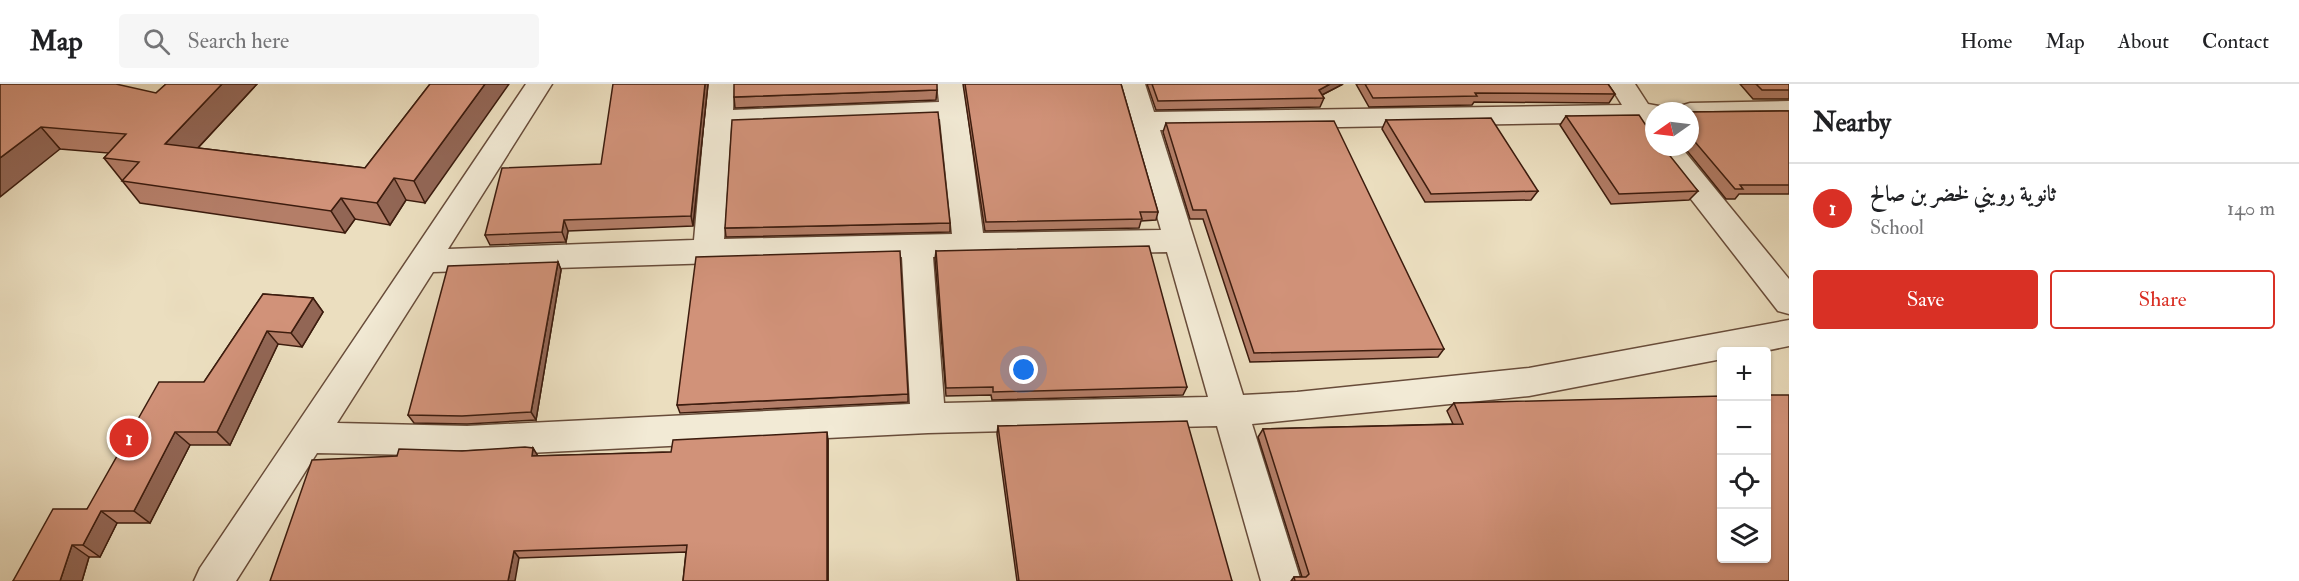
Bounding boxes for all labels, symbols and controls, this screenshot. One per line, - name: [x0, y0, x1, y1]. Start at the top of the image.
- search box: [119, 14, 539, 68]
- text: Map: [30, 24, 83, 59]
- icon: search: [140, 25, 173, 58]
- text: Search here: [188, 27, 289, 55]
- text: Home: [1960, 28, 2012, 55]
- text: Map: [2045, 28, 2085, 55]
- text: About: [2118, 28, 2169, 55]
- text: Contact: [2202, 28, 2269, 55]
- north arrow: [1645, 102, 1699, 156]
- text: Nearby: [1813, 107, 1891, 139]
- text: ثانوية رويني لخضر بن صالح: [1870, 180, 2056, 208]
- text: 1: [1829, 196, 1836, 221]
- text: 140 m: [2227, 196, 2275, 221]
- text: School: [1870, 215, 1924, 240]
- button: Save: [1813, 270, 2038, 329]
- button: Share: [2050, 270, 2275, 329]
- map controls: [1717, 347, 1771, 563]
- button: +: [1717, 347, 1771, 401]
- your location: [1009, 355, 1038, 384]
- button: −: [1717, 401, 1771, 455]
- pin: 1: [110, 416, 148, 460]
- button: locate: [1717, 455, 1771, 509]
- button: layers: [1717, 509, 1771, 563]

